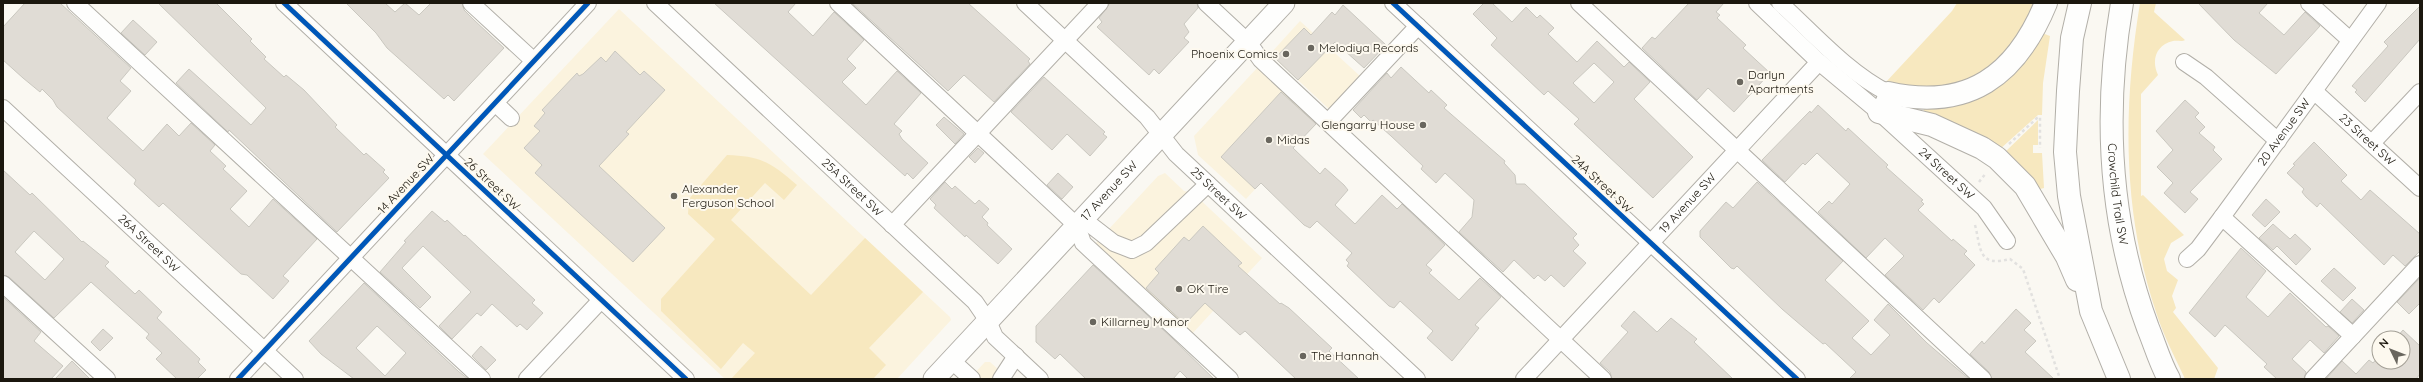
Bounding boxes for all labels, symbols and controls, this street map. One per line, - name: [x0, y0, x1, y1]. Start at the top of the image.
- place label: Melodiya Records: [1319, 40, 1419, 55]
- marker: Melodiya Records: [1306, 43, 1316, 53]
- place label: Phoenix Comics: [1191, 46, 1278, 61]
- marker: Phoenix Comics: [1281, 49, 1291, 59]
- place label: Darlyn Apartments: [1748, 67, 1814, 96]
- marker: Darlyn Apartments: [1735, 77, 1745, 87]
- street label: 20 Avenue SW: [2254, 95, 2313, 168]
- street label: 23 Street SW: [2336, 110, 2399, 169]
- place label: Glengarry House: [1321, 117, 1415, 132]
- marker: Glengarry House: [1418, 120, 1428, 130]
- place label: Midas: [1277, 132, 1310, 147]
- marker: Midas: [1264, 135, 1274, 145]
- street label: Crowchild Trail SW: [2105, 143, 2132, 247]
- street label: 24 Street SW: [1916, 144, 1978, 203]
- street label: 14 Avenue SW: [374, 150, 437, 217]
- street label: 24A Street SW: [1569, 151, 1636, 216]
- street label: 26 Street SW: [461, 154, 524, 214]
- street label: 25A Street SW: [819, 155, 887, 220]
- street label: 17 Avenue SW: [1077, 157, 1141, 224]
- street label: 25 Street SW: [1188, 164, 1250, 223]
- street label: 19 Avenue SW: [1655, 169, 1719, 236]
- place label: Alexander Ferguson School: [682, 181, 774, 210]
- marker: Alexander Ferguson School: [669, 191, 679, 201]
- street label: 26A Street SW: [115, 211, 183, 276]
- place label: OK Tire: [1187, 281, 1229, 296]
- marker: OK Tire: [1174, 284, 1184, 294]
- place label: Killarney Manor: [1101, 314, 1189, 329]
- marker: Killarney Manor: [1088, 317, 1098, 327]
- north arrow: [2371, 330, 2411, 370]
- text: N: [2376, 335, 2392, 351]
- place label: The Hannah: [1311, 348, 1379, 363]
- marker: The Hannah: [1298, 351, 1308, 361]

